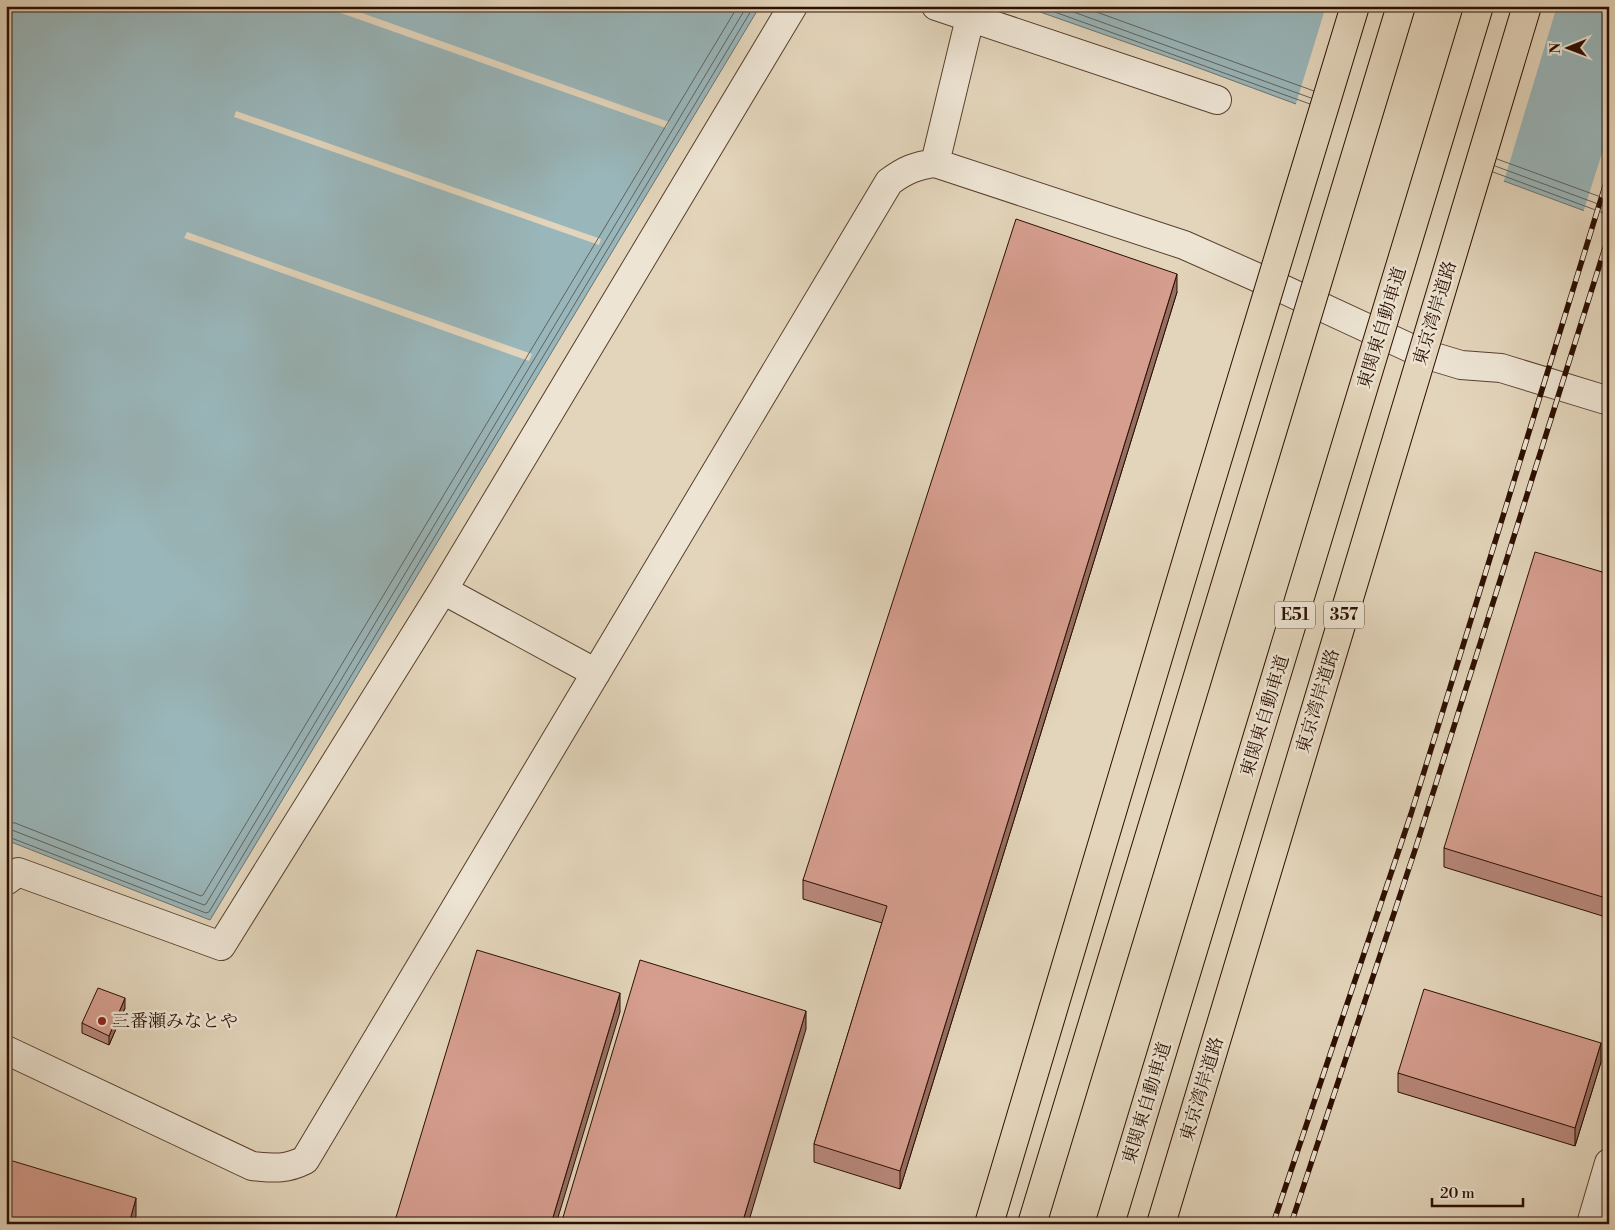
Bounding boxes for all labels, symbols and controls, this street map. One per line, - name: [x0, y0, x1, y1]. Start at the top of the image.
- north arrow: [1542, 22, 1592, 72]
- text: N: [1547, 43, 1565, 54]
- street label: 東京湾岸道路: [1408, 258, 1462, 368]
- street label: 東関東自動車道: [1353, 264, 1411, 392]
- road number: E51: [1275, 602, 1315, 628]
- road number: 357: [1324, 602, 1364, 628]
- street label: 東京湾岸道路: [1291, 646, 1345, 756]
- street label: 東関東自動車道: [1236, 652, 1294, 780]
- place label: 三番瀬みなとや: [112, 1010, 238, 1033]
- marker: 三番瀬みなとや: [96, 1015, 108, 1027]
- street label: 東京湾岸道路: [1175, 1034, 1229, 1144]
- street label: 東関東自動車道: [1118, 1039, 1176, 1167]
- scale bar: [1432, 1175, 1524, 1207]
- text: 20 m: [1440, 1184, 1475, 1203]

